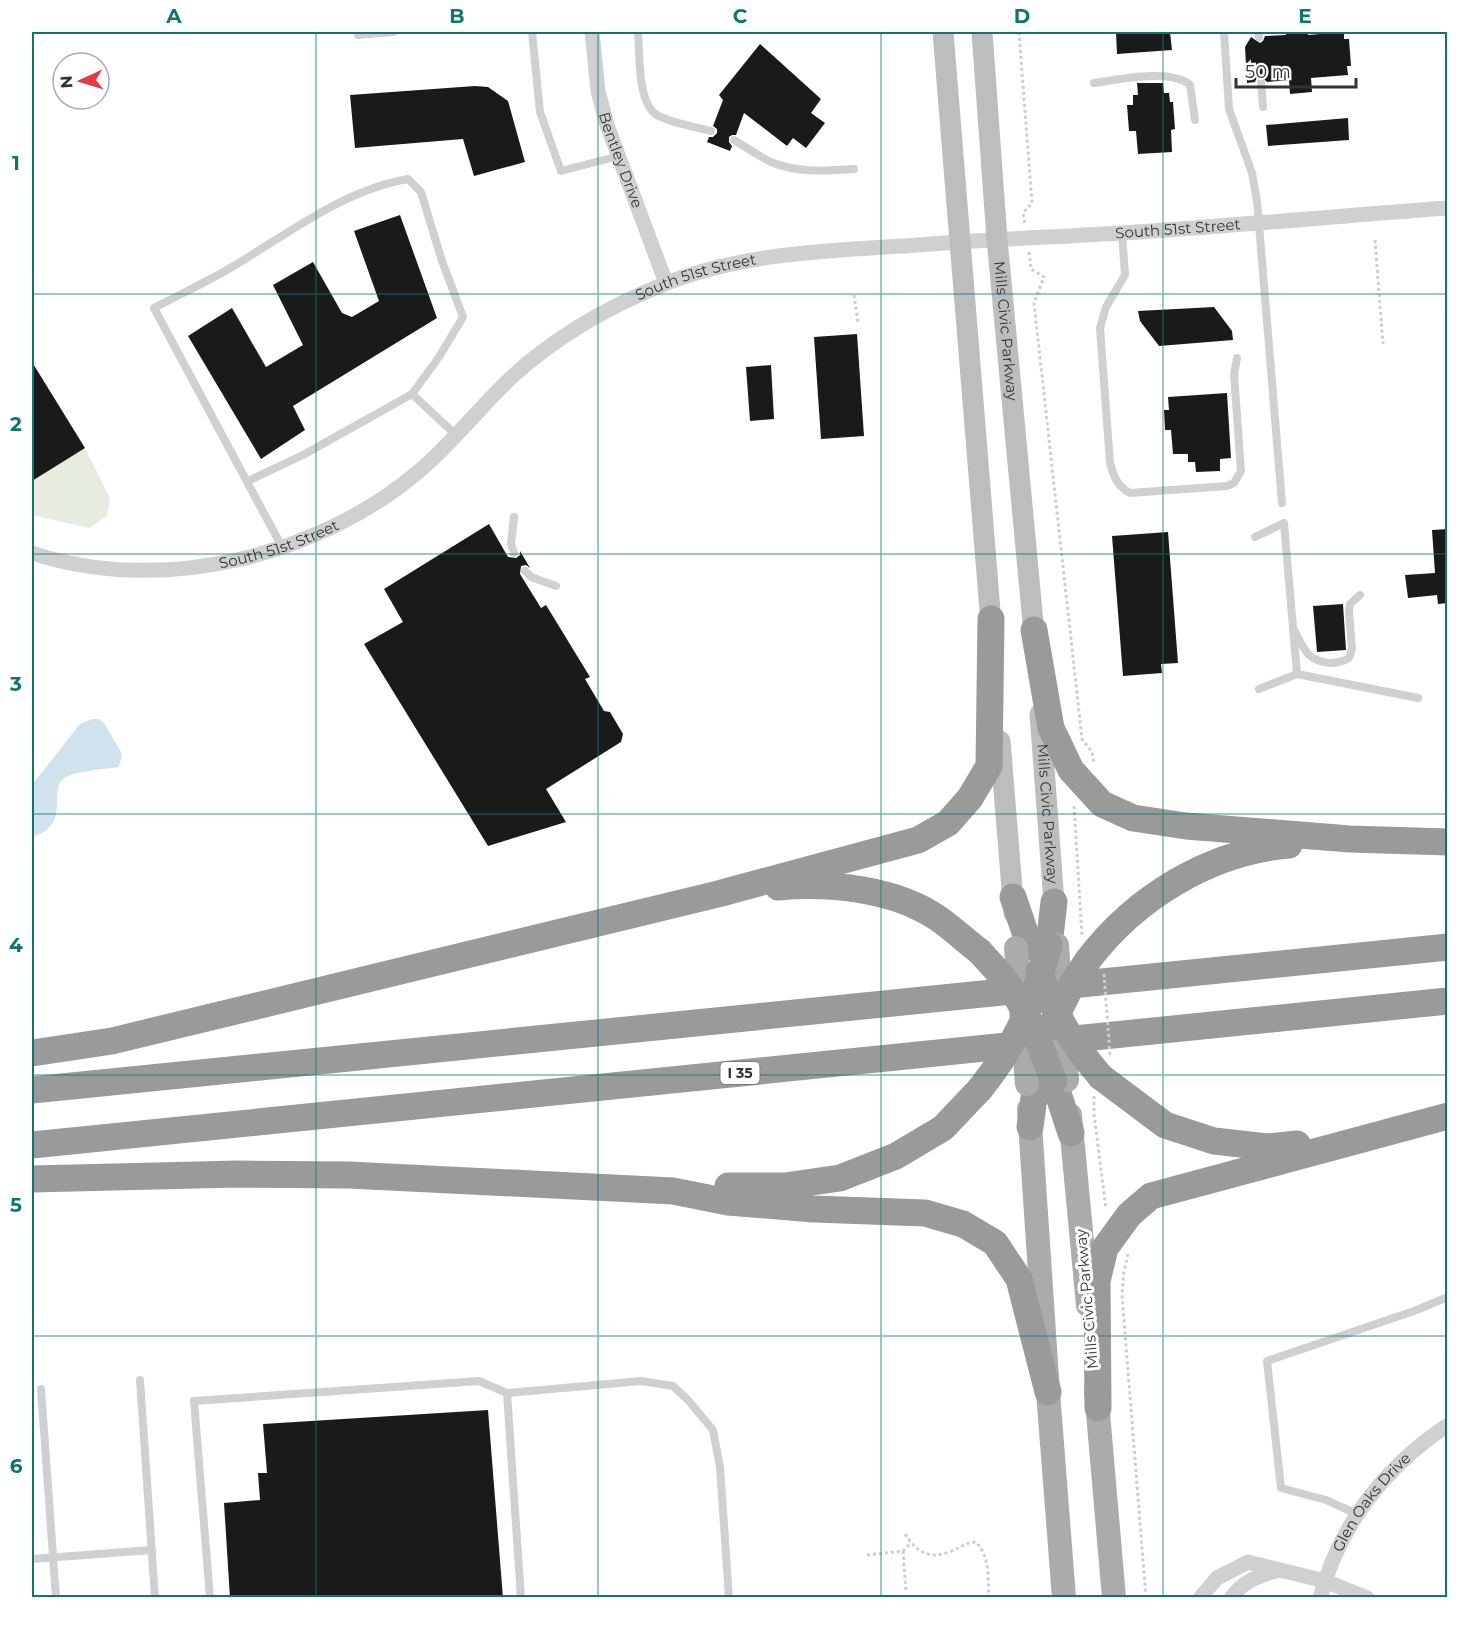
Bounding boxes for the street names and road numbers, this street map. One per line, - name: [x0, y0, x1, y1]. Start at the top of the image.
- street label: Bentley Drive: [595, 110, 647, 211]
- street label: South 51st Street: [1115, 214, 1241, 242]
- street label: South 51st Street: [632, 249, 757, 304]
- street label: Mills Civic Parkway: [990, 260, 1022, 403]
- street label: South 51st Street: [217, 515, 342, 572]
- street label: Mills Civic Parkway: [1033, 743, 1063, 885]
- road number: I 35: [720, 1062, 760, 1084]
- street label: Mills Civic Parkway: [1071, 1227, 1102, 1370]
- street label: Glen Oaks Drive: [1328, 1448, 1414, 1555]

